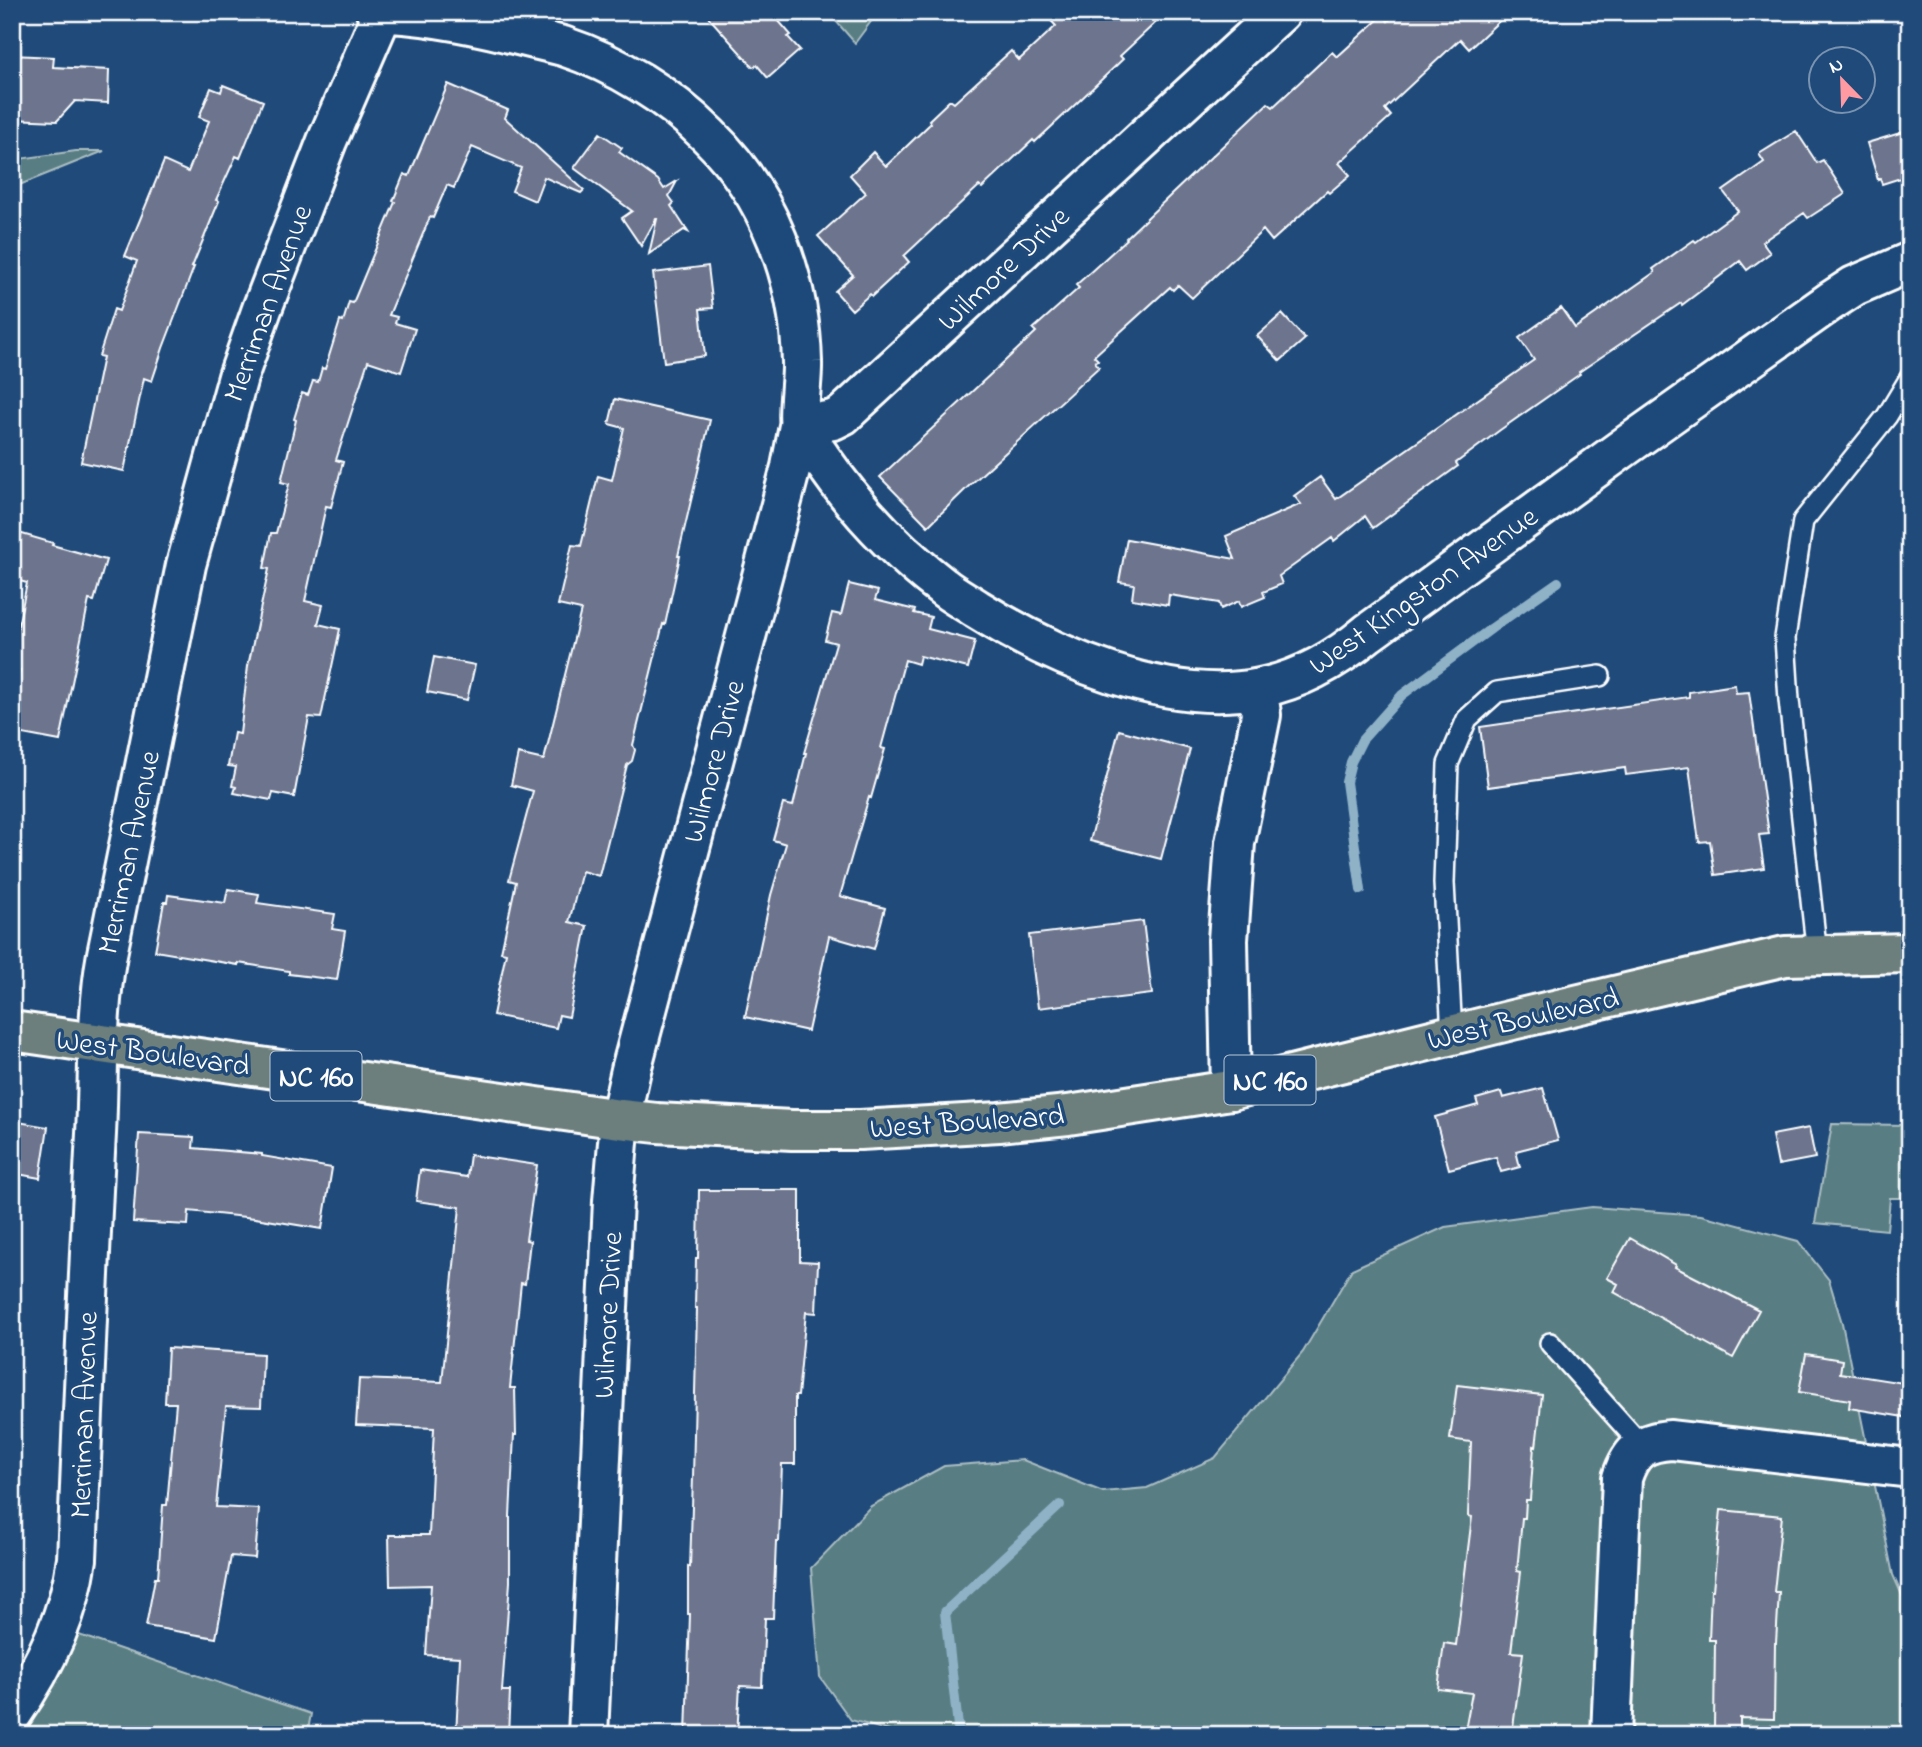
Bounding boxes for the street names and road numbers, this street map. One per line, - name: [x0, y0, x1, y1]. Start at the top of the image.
- street label: Wilmore Drive: [929, 197, 1082, 343]
- street label: Merriman Avenue: [214, 199, 326, 409]
- street label: West Kingston Avenue: [1301, 496, 1549, 688]
- street label: Wilmore Drive: [673, 675, 759, 848]
- street label: Merriman Avenue: [88, 746, 174, 958]
- street label: West Boulevard: [1424, 978, 1624, 1064]
- street label: West Boulevard: [53, 1020, 252, 1090]
- road number: NC 160: [270, 1052, 362, 1100]
- road number: NC 160: [1224, 1056, 1316, 1104]
- street label: West Boulevard: [868, 1095, 1066, 1153]
- street label: Wilmore Drive: [584, 1230, 636, 1400]
- street label: Merriman Avenue: [60, 1310, 112, 1519]

